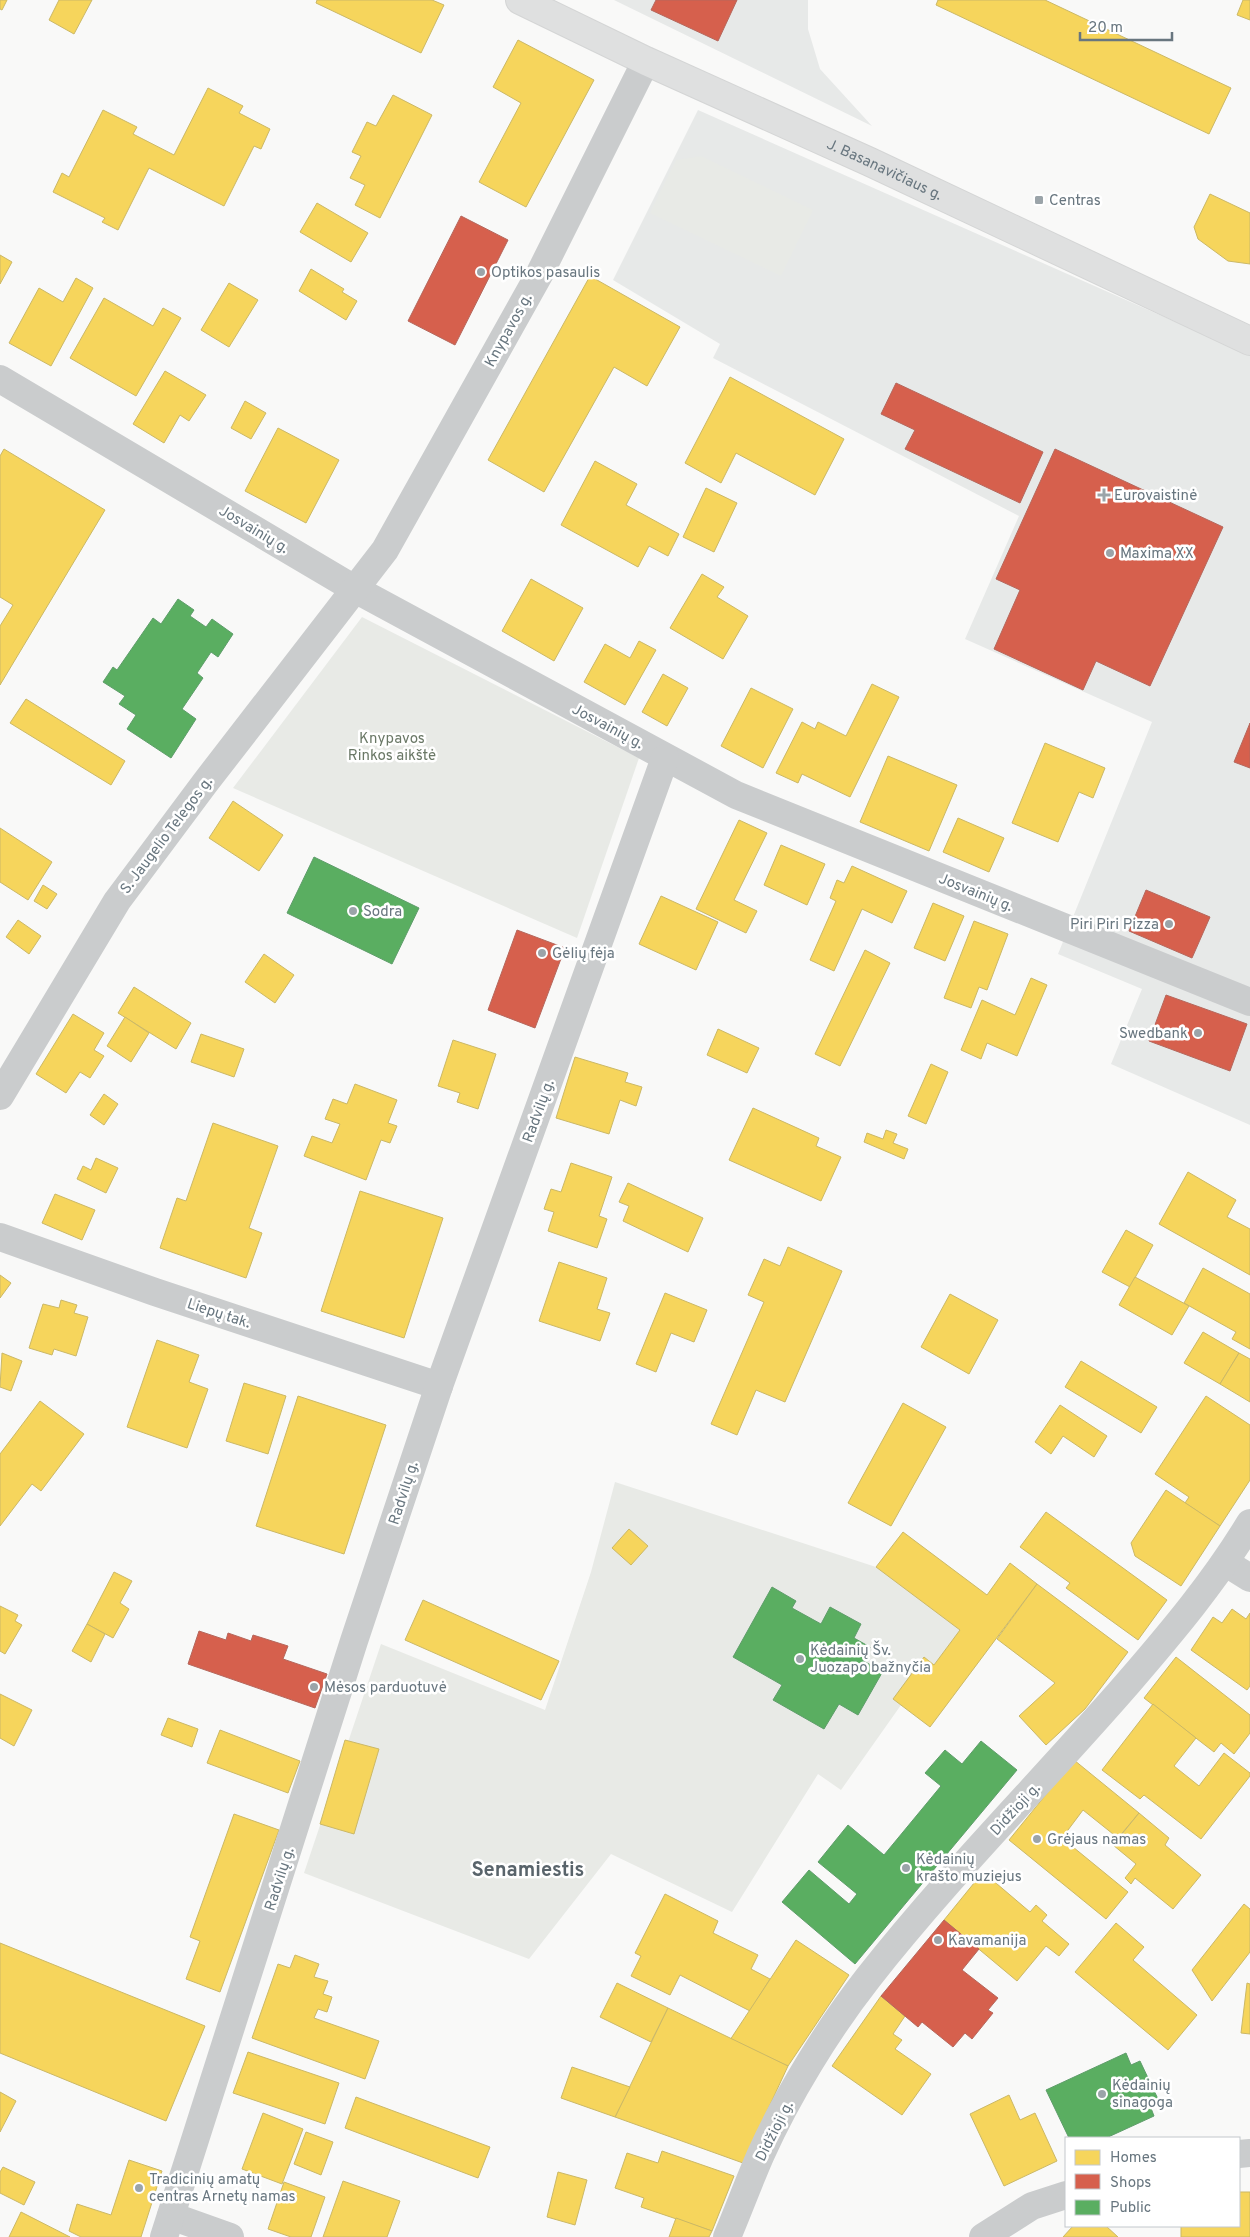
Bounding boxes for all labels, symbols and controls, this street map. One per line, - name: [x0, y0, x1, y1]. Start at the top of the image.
- scale bar: [1080, 10, 1172, 42]
- text: 20 m: [1088, 19, 1123, 38]
- street label: J. Basanavičiaus g.: [823, 136, 945, 206]
- place label: Centras: [1049, 192, 1101, 211]
- marker: Centras: [1033, 194, 1045, 206]
- place label: Optikos pasaulis: [491, 264, 600, 283]
- marker: Optikos pasaulis: [475, 266, 487, 278]
- street label: Knypavos g.: [481, 291, 537, 371]
- place label: Eurovaistinė: [1114, 487, 1197, 506]
- marker: Eurovaistinė: [1098, 489, 1110, 501]
- street label: Josvainių g.: [215, 502, 292, 559]
- place label: Maxima XX: [1120, 545, 1194, 564]
- marker: Maxima XX: [1104, 547, 1116, 559]
- street label: Josvainių g.: [568, 701, 646, 754]
- park label: Knypavos Rinkos aikštė: [348, 730, 436, 766]
- street label: S. Jaugelio Telegos g.: [117, 773, 218, 898]
- street label: Josvainių g.: [936, 870, 1015, 917]
- place label: Sodra: [363, 903, 402, 922]
- marker: Sodra: [347, 905, 359, 917]
- place label: Piri Piri Pizza: [1070, 916, 1159, 935]
- marker: Piri Piri Pizza: [1163, 918, 1175, 930]
- place label: Gėlių fėja: [552, 945, 615, 964]
- marker: Gėlių fėja: [536, 947, 548, 959]
- place label: Swedbank: [1119, 1025, 1188, 1044]
- marker: Swedbank: [1192, 1027, 1204, 1039]
- street label: Radvilų g.: [519, 1077, 560, 1146]
- street label: Liepų tak.: [184, 1295, 253, 1334]
- street label: Radvilų g.: [385, 1459, 424, 1528]
- place label: Kėdainių Šv. Juozapo bažnyčia: [810, 1640, 931, 1678]
- marker: Kėdainių Šv. Juozapo bažnyčia: [794, 1653, 806, 1665]
- place label: Mėsos parduotuvė: [324, 1679, 447, 1698]
- marker: Mėsos parduotuvė: [308, 1681, 320, 1693]
- street label: Didžioji g.: [987, 1780, 1045, 1840]
- place label: Grėjaus namas: [1047, 1831, 1146, 1850]
- marker: Grėjaus namas: [1031, 1833, 1043, 1845]
- street label: Radvilų g.: [261, 1845, 300, 1914]
- place label: Kėdainių krašto muziejus: [916, 1851, 1022, 1887]
- district label: Senamiestis: [472, 1858, 584, 1884]
- marker: Kėdainių krašto muziejus: [900, 1862, 912, 1874]
- place label: Kavamanija: [948, 1932, 1026, 1951]
- marker: Kavamanija: [932, 1934, 944, 1946]
- place label: Kėdainių sinagoga: [1112, 2077, 1173, 2113]
- marker: Kėdainių sinagoga: [1096, 2088, 1108, 2100]
- street label: Didžioji g.: [752, 2098, 799, 2165]
- legend: [1065, 2137, 1240, 2227]
- text: Homes: [1110, 2149, 1157, 2168]
- place label: Tradicinių amatų centras Arnetų namas: [149, 2171, 296, 2207]
- text: Shops: [1110, 2174, 1151, 2193]
- marker: Tradicinių amatų centras Arnetų namas: [133, 2182, 145, 2194]
- text: Public: [1110, 2199, 1151, 2218]

